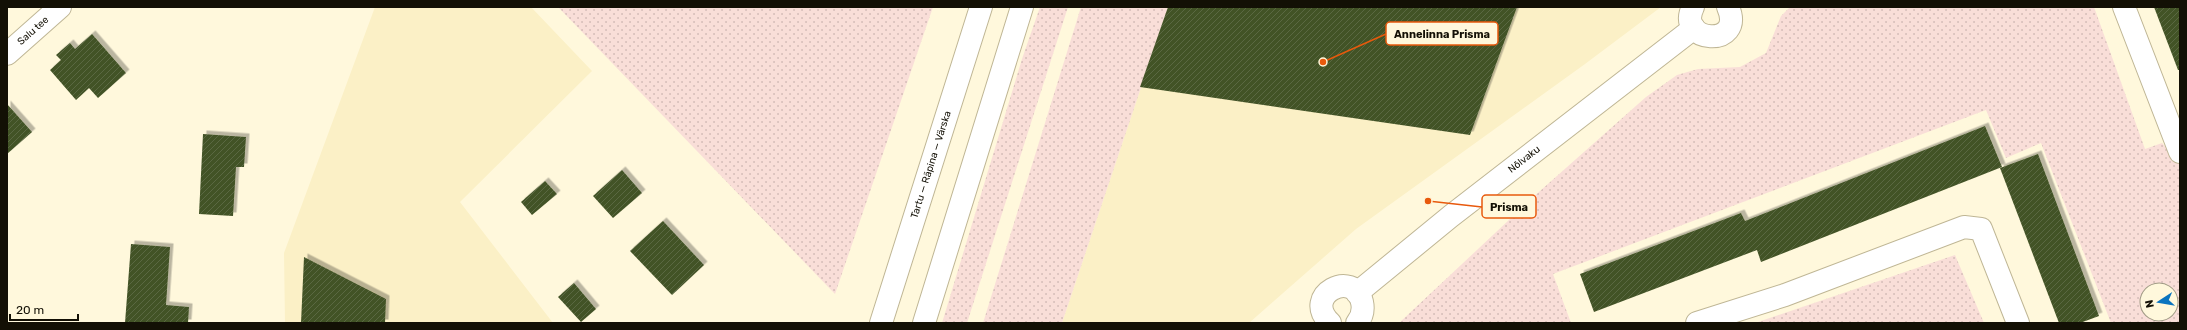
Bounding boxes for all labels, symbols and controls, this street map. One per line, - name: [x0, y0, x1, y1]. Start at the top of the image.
- street label: Salu tee: [15, 14, 52, 48]
- callout: Annelinna Prisma: [1386, 22, 1498, 45]
- text: Annelinna Prisma: [1394, 28, 1490, 41]
- street label: Tartu — Räpina — Värska: [908, 109, 954, 220]
- street label: Nõlvaku: [1506, 143, 1543, 176]
- callout: Prisma: [1482, 195, 1536, 218]
- text: Prisma: [1490, 201, 1528, 214]
- north arrow: [2139, 282, 2179, 322]
- scale bar: [10, 296, 78, 322]
- text: N: [2143, 299, 2157, 309]
- text: 20 m: [16, 303, 44, 317]

